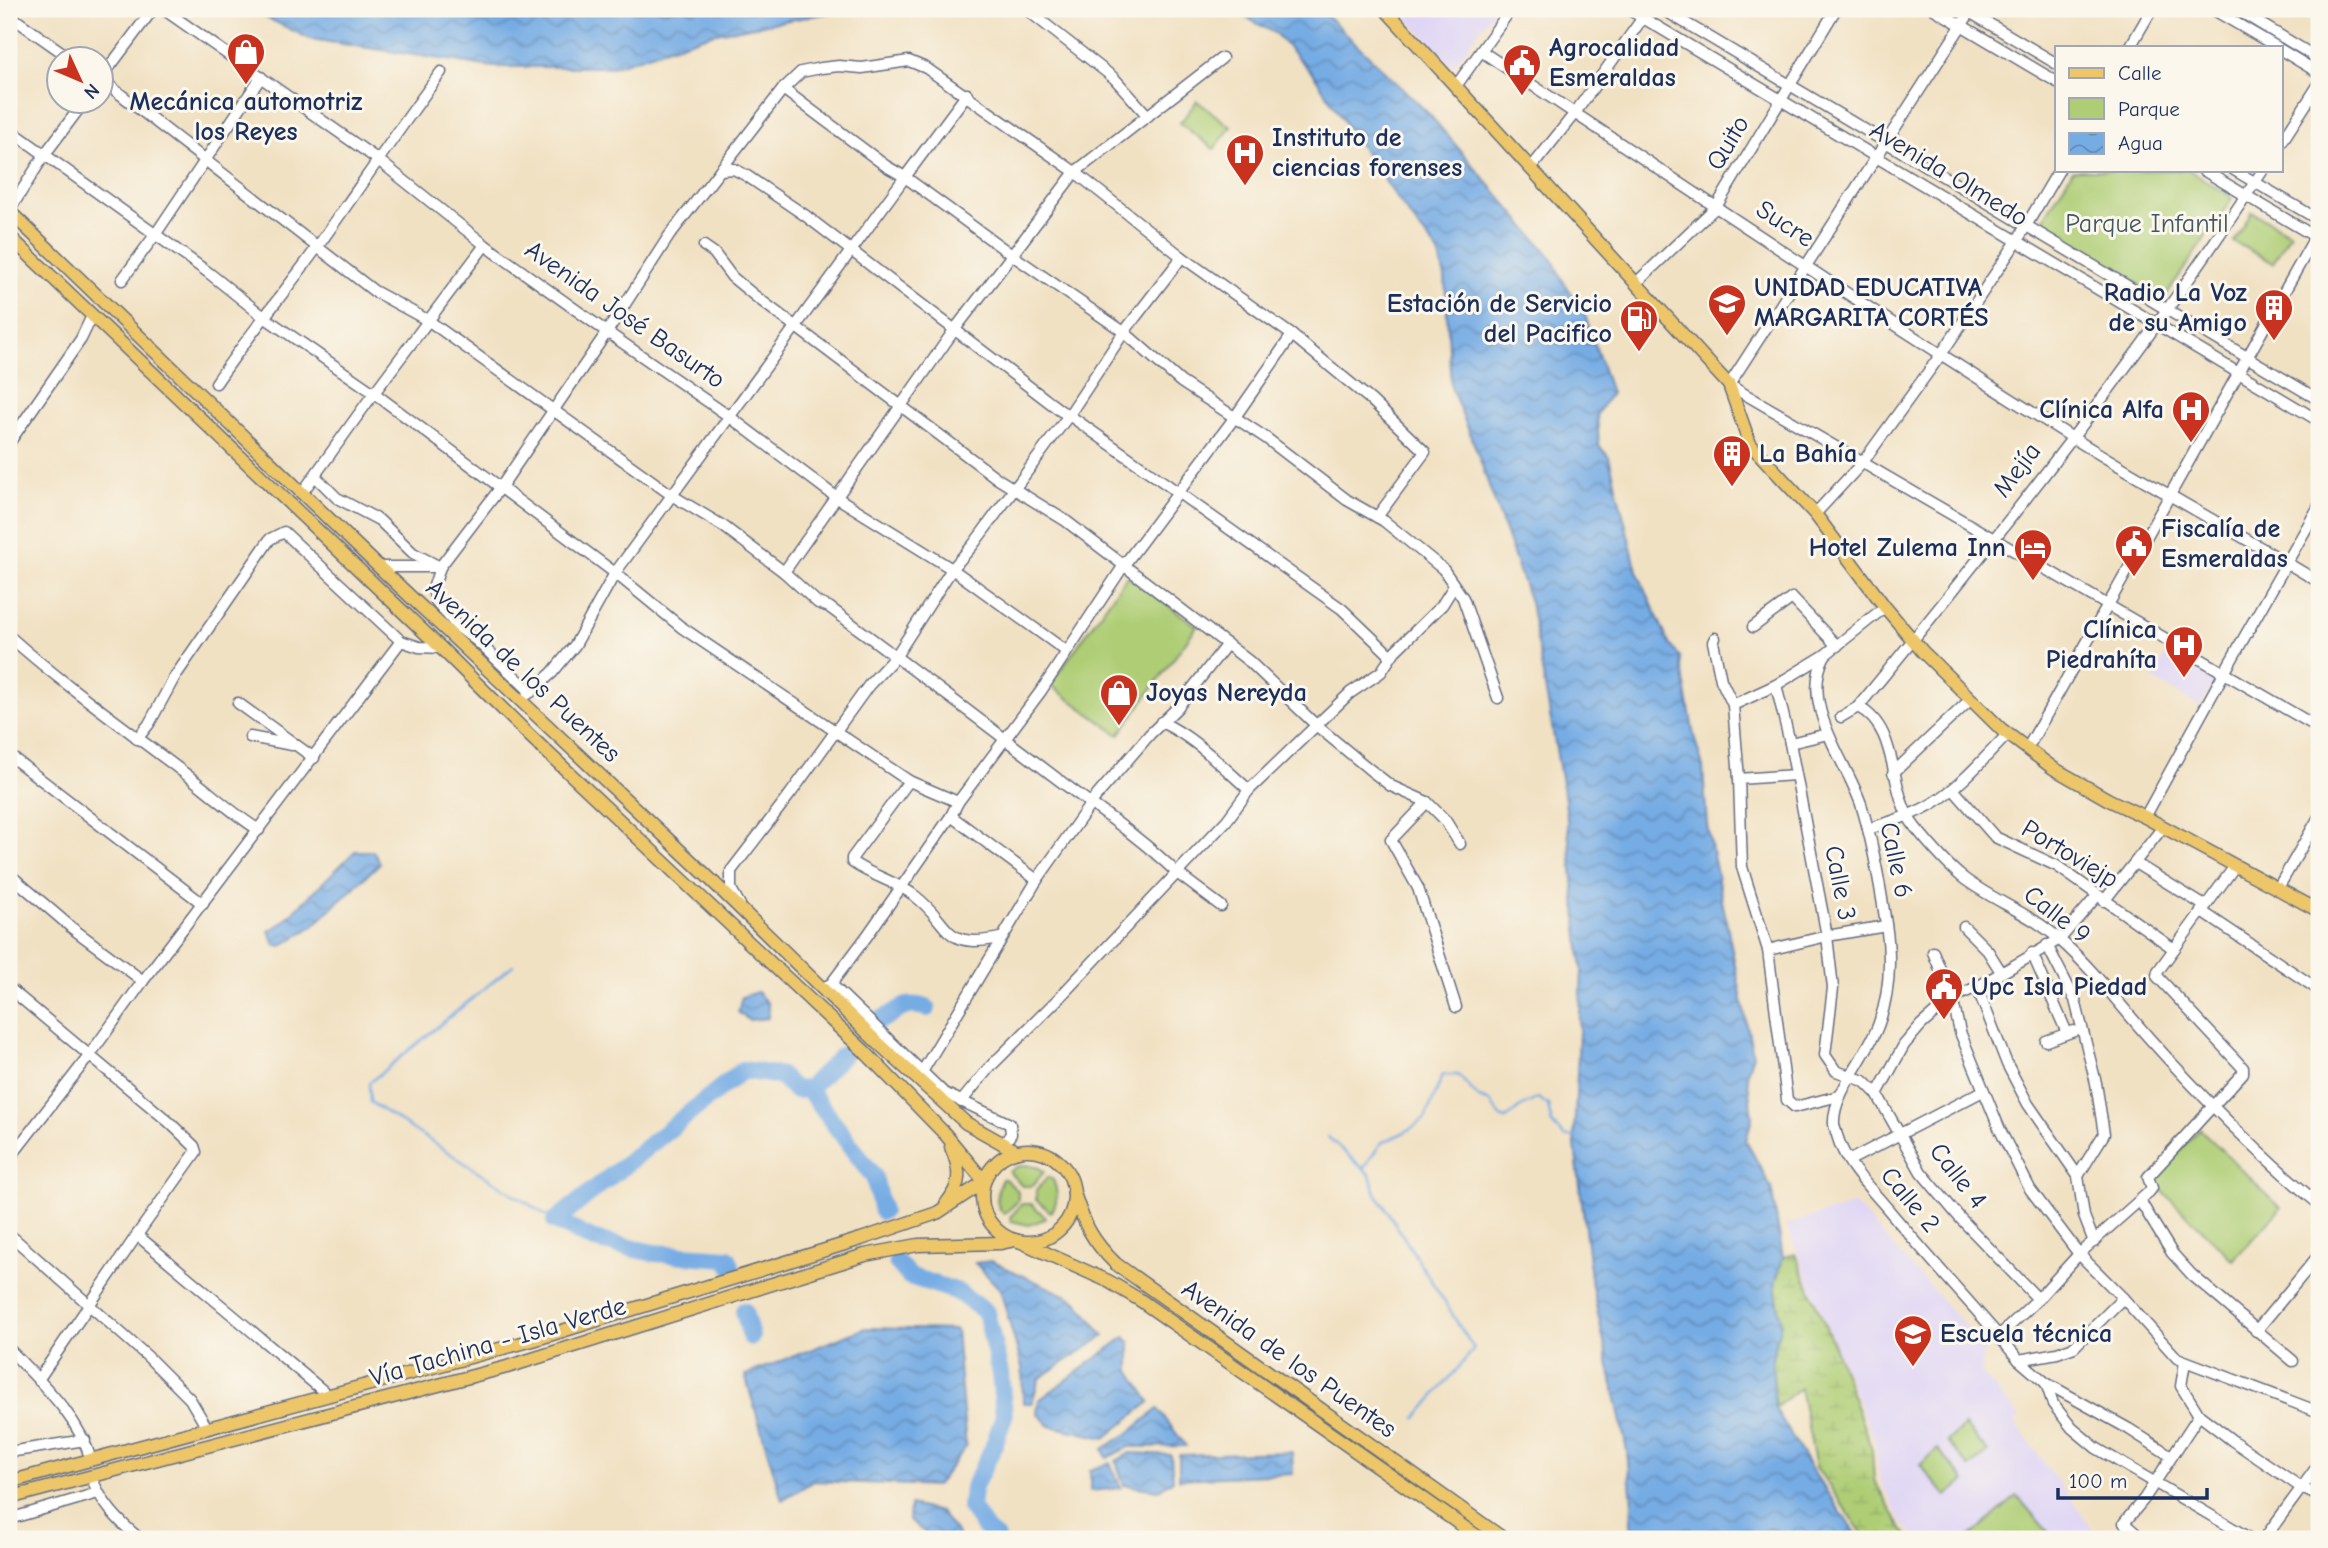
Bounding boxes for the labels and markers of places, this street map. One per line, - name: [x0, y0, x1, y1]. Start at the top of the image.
- shop icon: Mecánica automotriz los Reyes: [225, 31, 267, 86]
- place label: Agrocalidad Esmeraldas: [1549, 33, 1679, 93]
- public building icon: Agrocalidad Esmeraldas: [1501, 42, 1543, 97]
- place label: Mecánica automotriz los Reyes: [130, 87, 362, 147]
- place label: Instituto de ciencias forenses: [1272, 123, 1462, 183]
- hospital icon: Instituto de ciencias forenses: [1224, 132, 1266, 187]
- place label: UNIDAD EDUCATIVA MARGARITA CORTÉS: [1754, 273, 1989, 333]
- place label: Radio La Voz de su Amigo: [2104, 278, 2247, 338]
- school or university icon: UNIDAD EDUCATIVA MARGARITA CORTÉS: [1706, 282, 1748, 337]
- building icon: Radio La Voz de su Amigo: [2253, 287, 2295, 342]
- place label: Estación de Servicio del Pacifico: [1387, 289, 1612, 349]
- fuel station icon: Estación de Servicio del Pacifico: [1618, 298, 1660, 353]
- hospital icon: Clínica Alfa: [2170, 389, 2212, 444]
- place label: Clínica Alfa: [2039, 395, 2164, 425]
- building icon: La Bahía: [1711, 433, 1753, 488]
- place label: La Bahía: [1759, 439, 1857, 469]
- place label: Fiscalía de Esmeraldas: [2161, 514, 2288, 574]
- public building icon: Fiscalía de Esmeraldas: [2113, 523, 2155, 578]
- hotel icon: Hotel Zulema Inn: [2012, 527, 2054, 582]
- place label: Hotel Zulema Inn: [1809, 533, 2006, 563]
- place label: Clínica Piedrahíta: [2046, 615, 2157, 675]
- hospital icon: Clínica Piedrahíta: [2163, 624, 2205, 679]
- shop icon: Joyas Nereyda: [1098, 672, 1140, 727]
- place label: Joyas Nereyda: [1146, 678, 1307, 708]
- public building icon: Upc Isla Piedad: [1923, 966, 1965, 1021]
- place label: Upc Isla Piedad: [1971, 972, 2147, 1002]
- school or university icon: Escuela técnica: [1892, 1313, 1934, 1368]
- place label: Escuela técnica: [1940, 1319, 2112, 1349]

